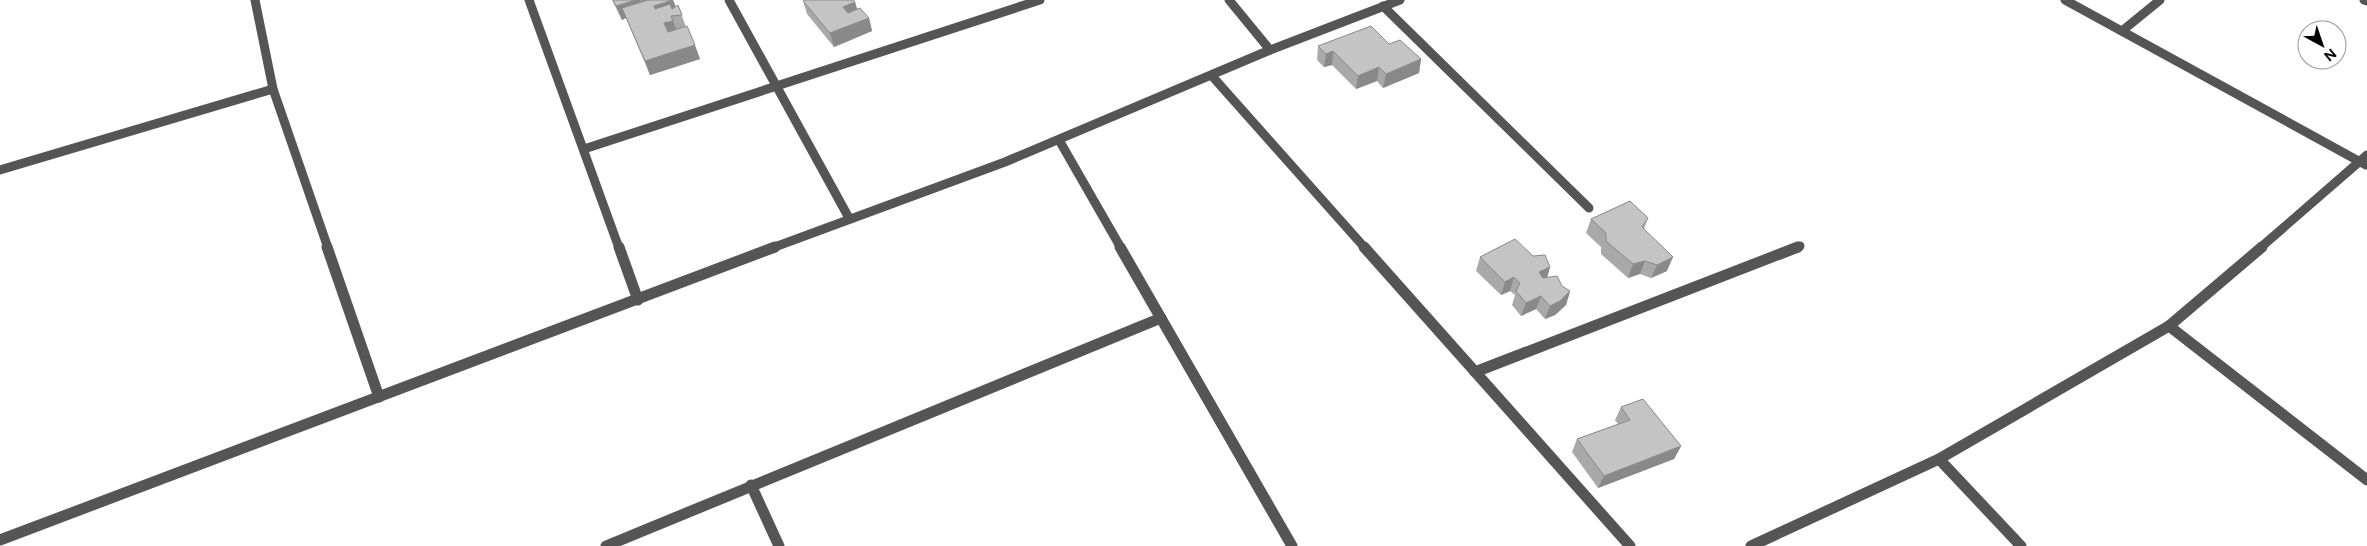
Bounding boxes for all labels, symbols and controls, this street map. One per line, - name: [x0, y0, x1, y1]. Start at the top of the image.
- north arrow: [2297, 20, 2347, 70]
- text: N: [2320, 45, 2340, 65]

